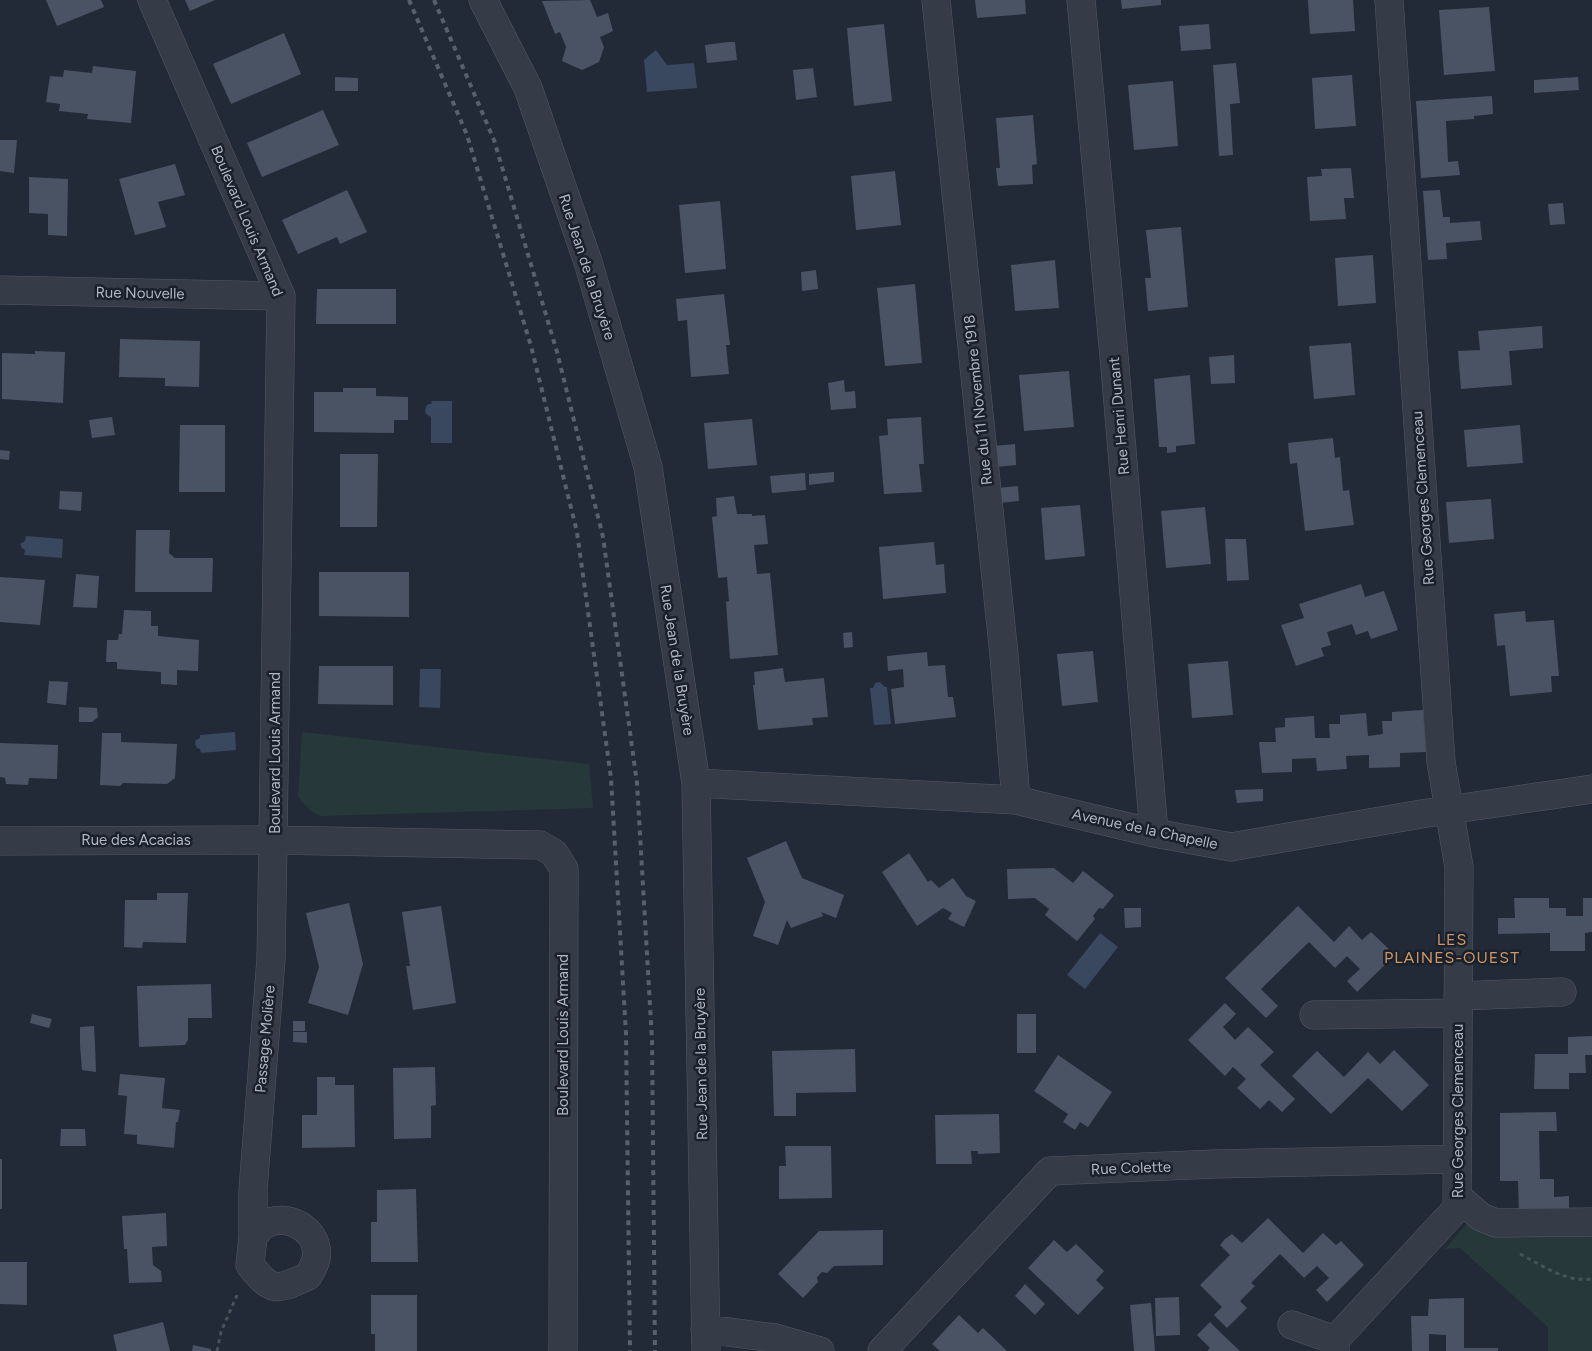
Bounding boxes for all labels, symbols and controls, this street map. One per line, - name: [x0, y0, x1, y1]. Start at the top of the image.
- street label: Boulevard Louis Armand: [207, 143, 287, 299]
- street label: Rue Jean de la Bruyère: [555, 192, 619, 342]
- street label: Rue Nouvelle: [95, 283, 185, 303]
- street label: Rue du 11 Novembre 1918: [960, 314, 996, 486]
- street label: Rue Henri Dunant: [1105, 356, 1133, 476]
- street label: Rue Georges Clemenceau: [1408, 410, 1438, 586]
- street label: Rue Jean de la Bruyère: [656, 583, 698, 737]
- street label: Boulevard Louis Armand: [266, 672, 284, 834]
- street label: Avenue de la Chapelle: [1071, 805, 1219, 853]
- street label: Rue des Acacias: [81, 831, 191, 849]
- district label: LES PLAINES-OUEST: [1384, 930, 1520, 967]
- street label: Boulevard Louis Armand: [554, 954, 572, 1116]
- street label: Passage Molière: [251, 984, 279, 1094]
- street label: Rue Jean de la Bruyère: [691, 988, 711, 1140]
- street label: Rue Georges Clemenceau: [1449, 1024, 1467, 1198]
- street label: Rue Colette: [1091, 1158, 1171, 1178]

